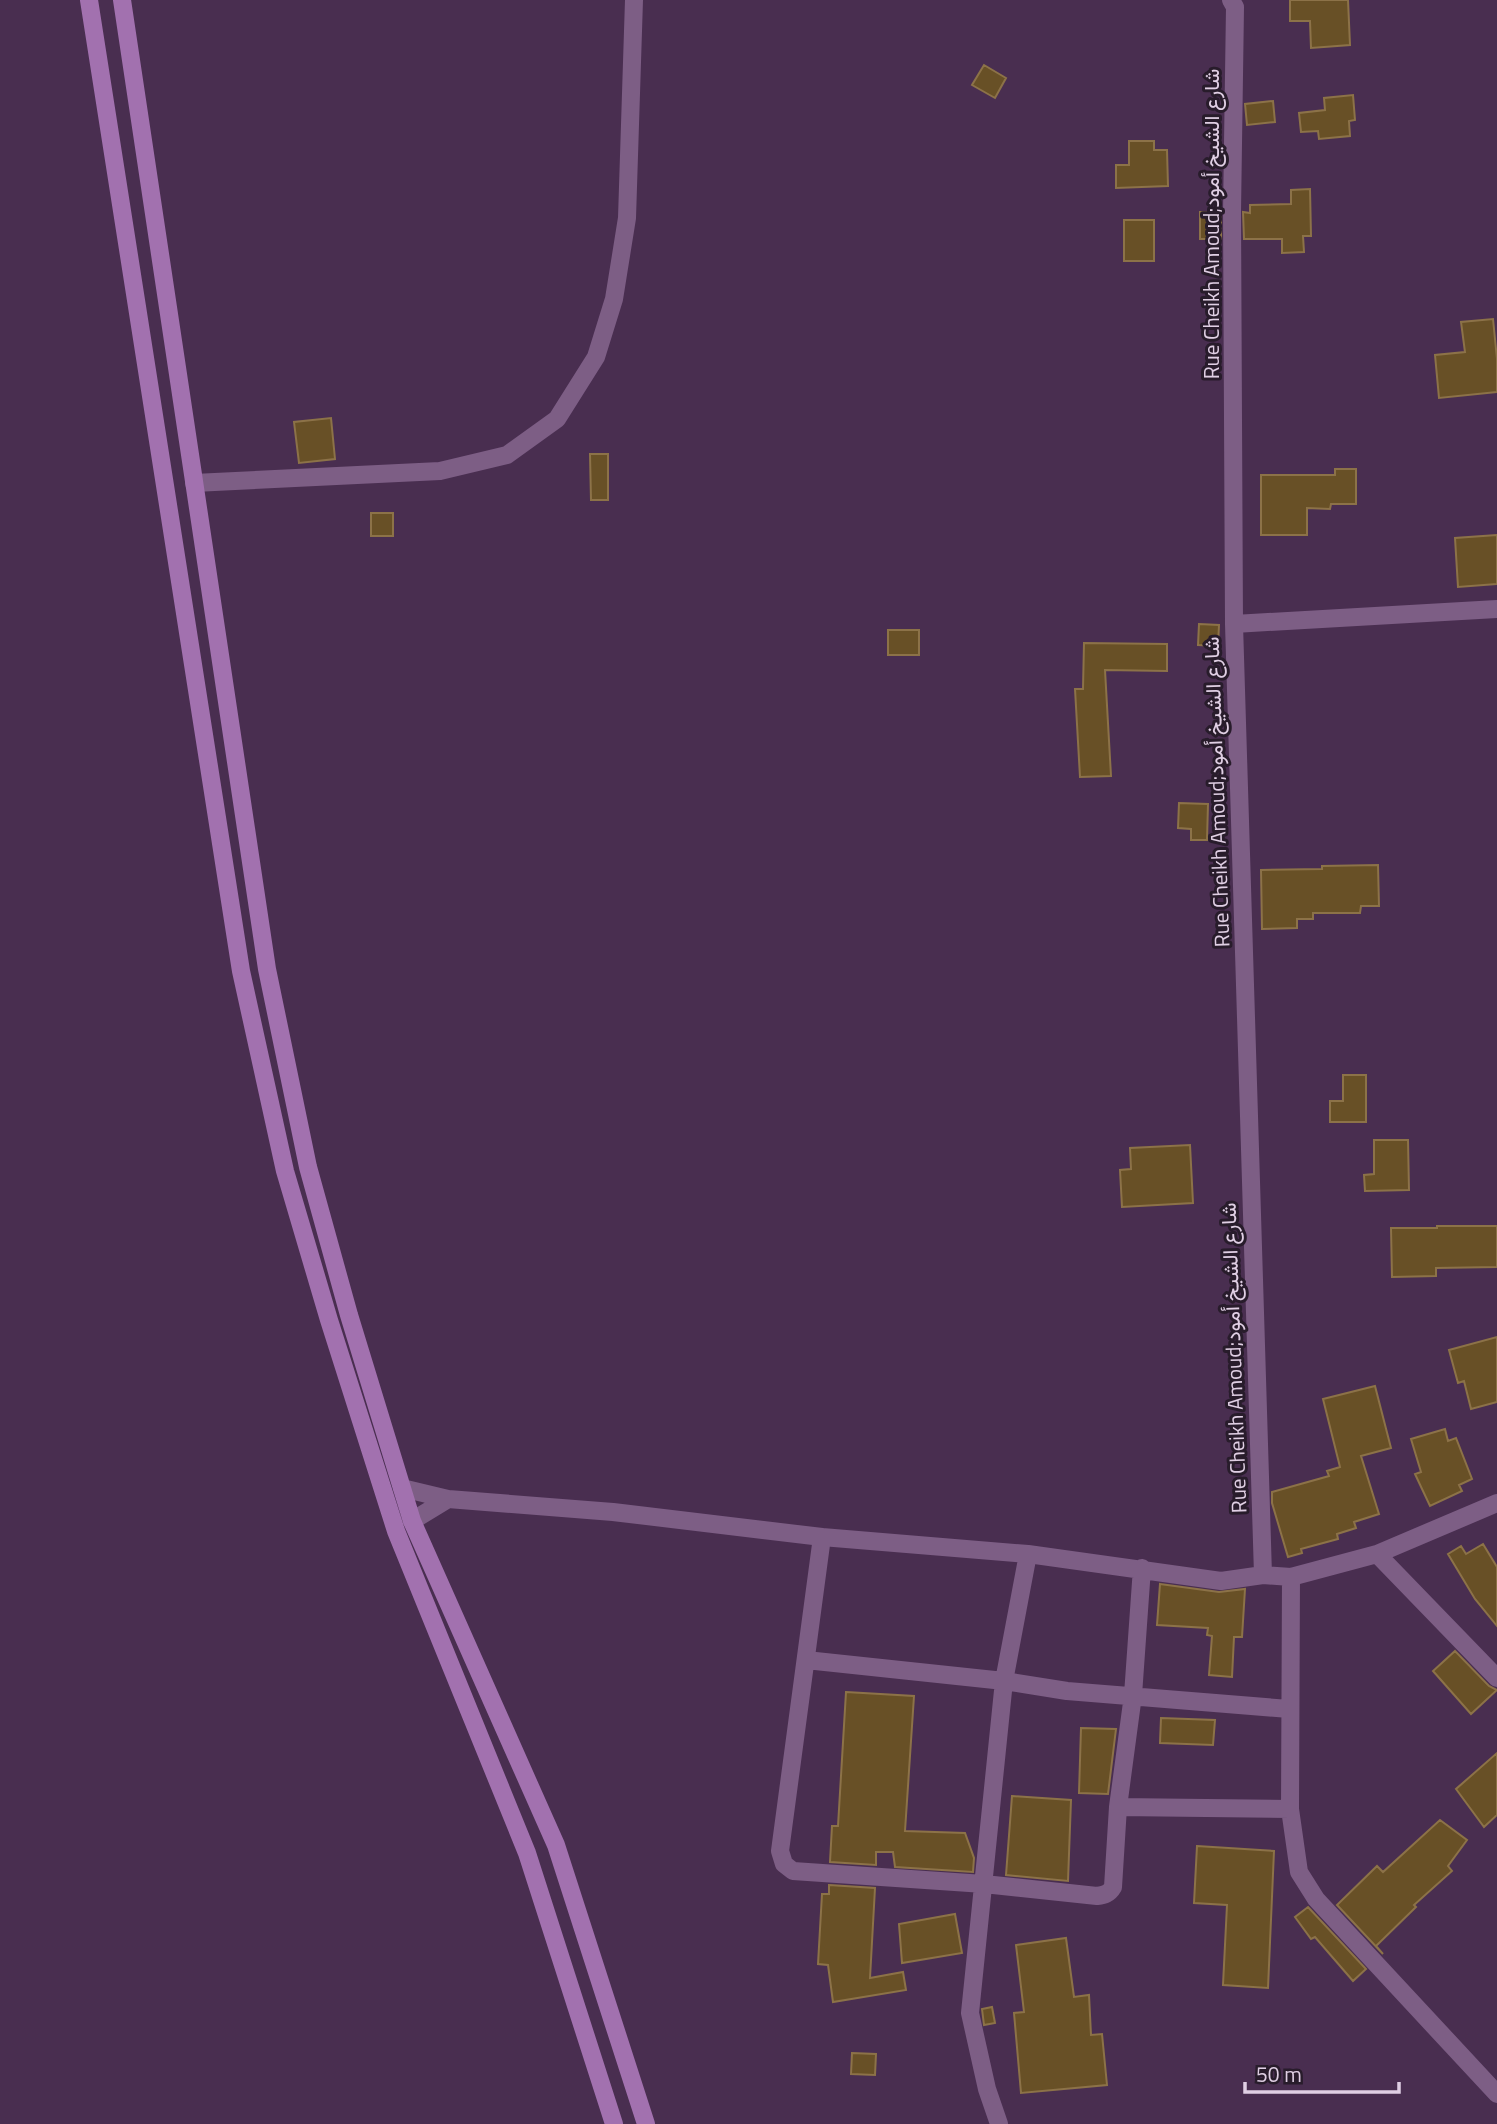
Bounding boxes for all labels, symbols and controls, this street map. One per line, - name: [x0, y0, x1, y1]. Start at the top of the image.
- street label: Rue Cheikh Amoud;شارع الشيخ أمود: [1195, 69, 1227, 379]
- street label: Rue Cheikh Amoud;شارع الشيخ أمود: [1195, 636, 1237, 948]
- street label: Rue Cheikh Amoud;شارع الشيخ أمود: [1212, 1202, 1254, 1514]
- scale bar: [1245, 2050, 1399, 2094]
- text: 50 m: [1256, 2058, 1302, 2090]

